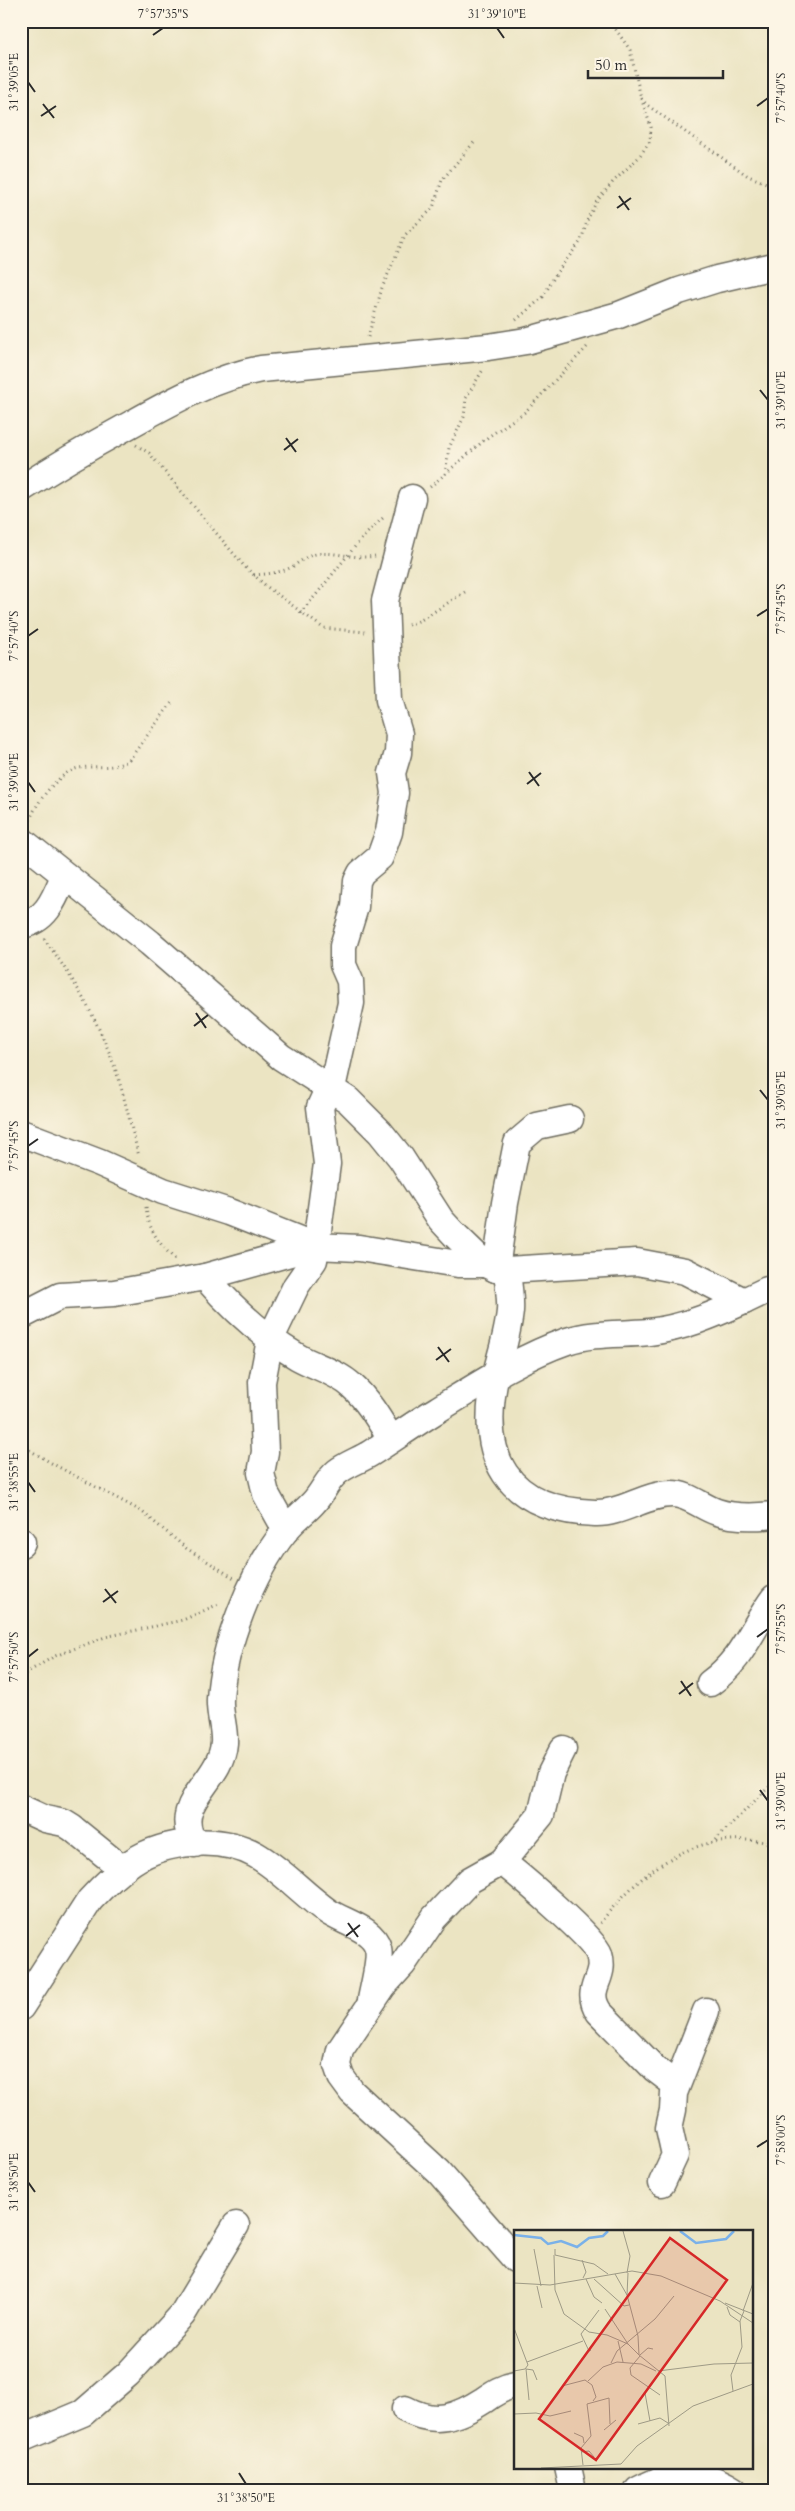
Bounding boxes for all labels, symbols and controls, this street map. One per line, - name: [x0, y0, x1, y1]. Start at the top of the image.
- text: 7°57'35"S: [138, 6, 188, 22]
- text: 31°39'10"E: [468, 6, 526, 22]
- scale bar: [588, 48, 722, 80]
- text: 31°39'05"E: [6, 53, 22, 111]
- text: 50 m: [595, 55, 627, 75]
- text: 7°57'40"S: [773, 73, 789, 123]
- text: 31°39'10"E: [773, 371, 789, 429]
- text: 7°57'45"S: [773, 584, 789, 634]
- text: 7°57'40"S: [6, 611, 22, 661]
- text: 31°39'00"E: [6, 753, 22, 811]
- text: 31°39'05"E: [773, 1071, 789, 1129]
- text: 7°57'45"S: [6, 1121, 22, 1171]
- text: 31°38'55"E: [6, 1453, 22, 1511]
- text: 7°57'55"S: [773, 1604, 789, 1654]
- text: 7°57'50"S: [6, 1632, 22, 1682]
- text: 31°39'00"E: [773, 1772, 789, 1830]
- text: 7°58'00"S: [773, 2115, 789, 2165]
- text: 31°38'50"E: [6, 2153, 22, 2211]
- inset map: [514, 2230, 752, 2468]
- text: 31°38'50"E: [217, 2490, 275, 2506]

